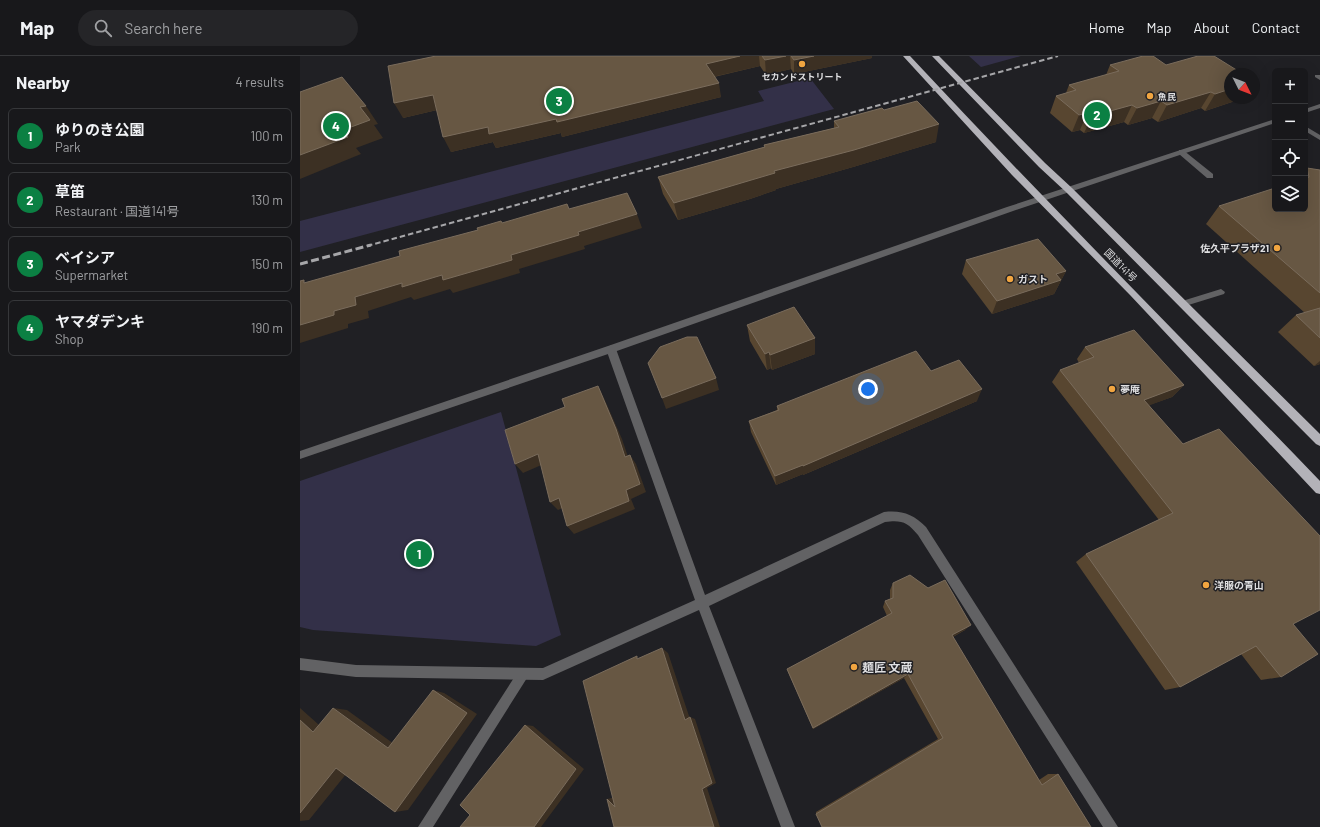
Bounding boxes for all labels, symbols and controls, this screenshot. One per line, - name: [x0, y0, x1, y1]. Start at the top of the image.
- search box: [78, 10, 358, 46]
- text: Map: [20, 16, 54, 39]
- icon: search: [92, 17, 114, 39]
- text: Search here: [124, 19, 202, 37]
- text: Home: [1089, 19, 1125, 36]
- text: Map: [1147, 19, 1171, 36]
- text: About: [1193, 19, 1230, 36]
- text: Contact: [1252, 19, 1300, 36]
- marker: セカンドストリート: [797, 59, 807, 69]
- north arrow: [1224, 68, 1260, 104]
- map controls: [1272, 68, 1308, 212]
- button: +: [1272, 68, 1308, 104]
- place label: セカンドストリート: [761, 71, 843, 82]
- text: Nearby: [16, 72, 70, 92]
- text: 4 results: [236, 74, 284, 90]
- pin: 3: [546, 86, 572, 116]
- marker: 魚民: [1145, 91, 1155, 101]
- place label: 魚民: [1158, 91, 1176, 102]
- pin: 2: [1084, 100, 1110, 130]
- button: −: [1272, 104, 1308, 140]
- pin: 4: [323, 111, 349, 141]
- text: ゆりのき公園: [55, 120, 145, 138]
- text: 1: [28, 128, 32, 144]
- text: 100 m: [250, 128, 283, 144]
- text: Park: [55, 139, 81, 155]
- button: locate: [1272, 140, 1308, 176]
- button: layers: [1272, 176, 1308, 212]
- text: 草笛: [55, 182, 85, 200]
- text: 2: [26, 192, 34, 208]
- text: 130 m: [251, 192, 283, 208]
- text: Restaurant · 国道141号: [55, 203, 179, 219]
- place label: 佐久平プラザ21: [1200, 242, 1269, 254]
- marker: 佐久平プラザ21: [1272, 243, 1282, 253]
- street label: 国道141号: [1102, 246, 1140, 284]
- text: ベイシア: [55, 248, 115, 266]
- text: 3: [26, 256, 34, 272]
- text: 150 m: [251, 256, 283, 272]
- text: Supermarket: [55, 267, 128, 283]
- place label: ガスト: [1018, 273, 1048, 285]
- marker: ガスト: [1005, 274, 1015, 284]
- text: ヤマダデンキ: [55, 312, 145, 330]
- text: 4: [26, 320, 34, 336]
- text: 190 m: [251, 320, 283, 336]
- text: Shop: [55, 331, 84, 347]
- your location: [858, 379, 878, 399]
- place label: 夢庵: [1120, 383, 1140, 395]
- marker: 夢庵: [1107, 384, 1117, 394]
- pin: 1: [406, 539, 432, 569]
- place label: 洋服の青山: [1214, 579, 1264, 591]
- marker: 洋服の青山: [1201, 580, 1211, 590]
- place label: 麺匠 文蔵: [862, 660, 912, 674]
- marker: 麺匠 文蔵: [849, 662, 859, 672]

